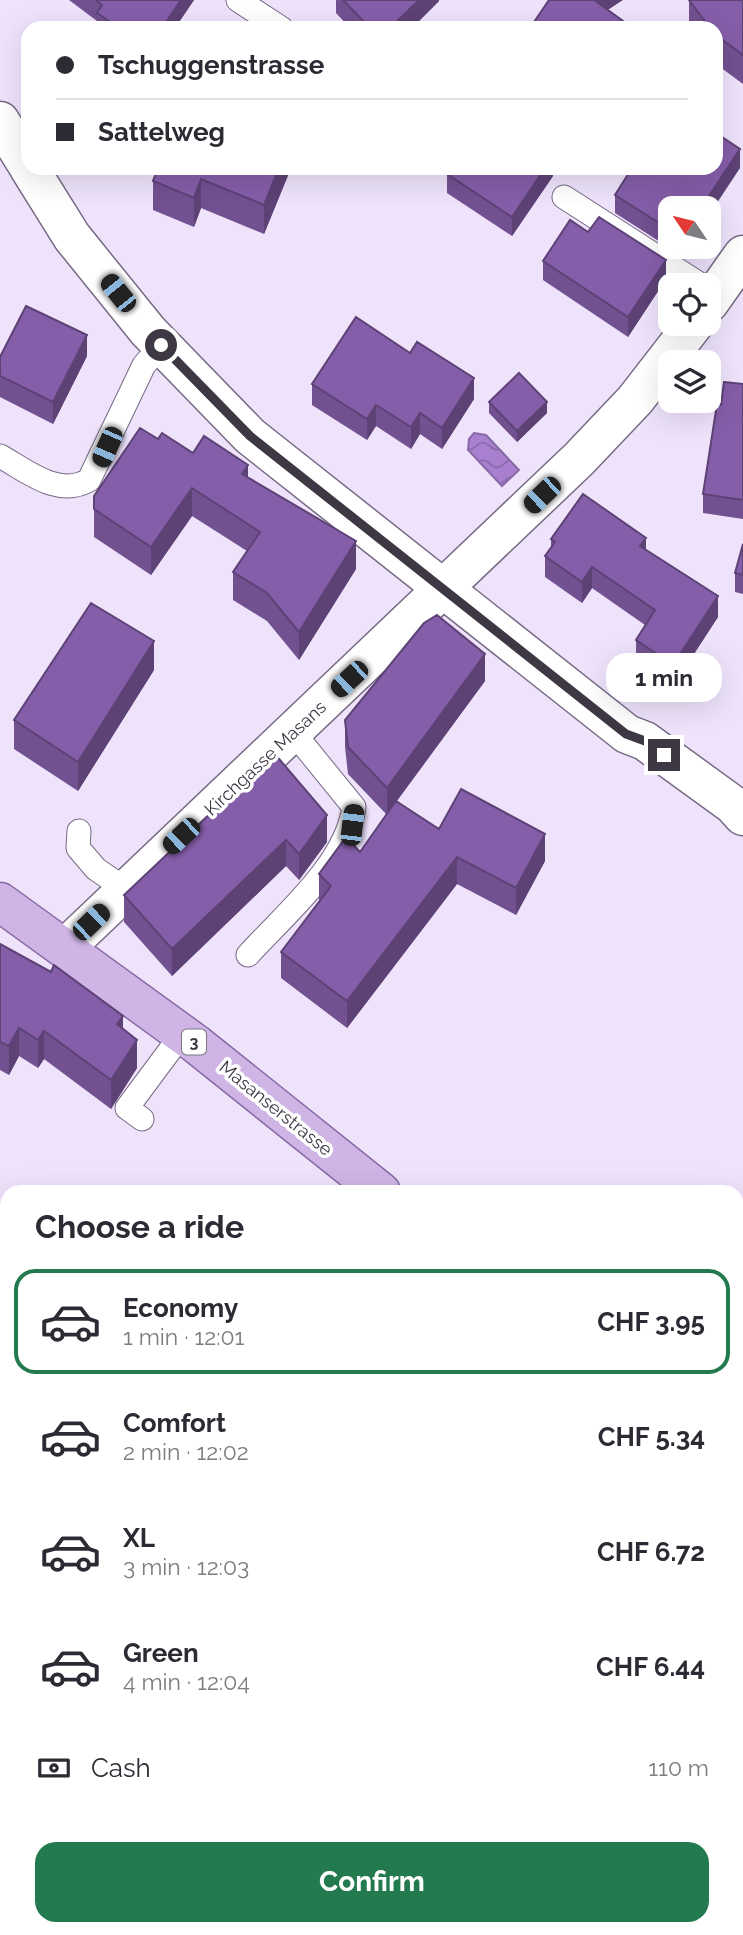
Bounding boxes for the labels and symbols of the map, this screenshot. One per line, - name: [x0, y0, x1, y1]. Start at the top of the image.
- north arrow: [658, 196, 721, 259]
- car: [97, 270, 140, 316]
- route start: [145, 329, 177, 361]
- car: [89, 424, 126, 470]
- car: [520, 473, 565, 517]
- callout: 1 min: [606, 654, 722, 702]
- car: [327, 657, 372, 701]
- street label: Kirchgasse Masans: [200, 696, 330, 820]
- route end: [648, 739, 680, 771]
- car: [340, 803, 365, 847]
- car: [159, 814, 204, 858]
- car: [69, 900, 114, 944]
- road number: 3: [182, 1030, 206, 1054]
- street label: Masanserstrasse: [215, 1056, 337, 1160]

